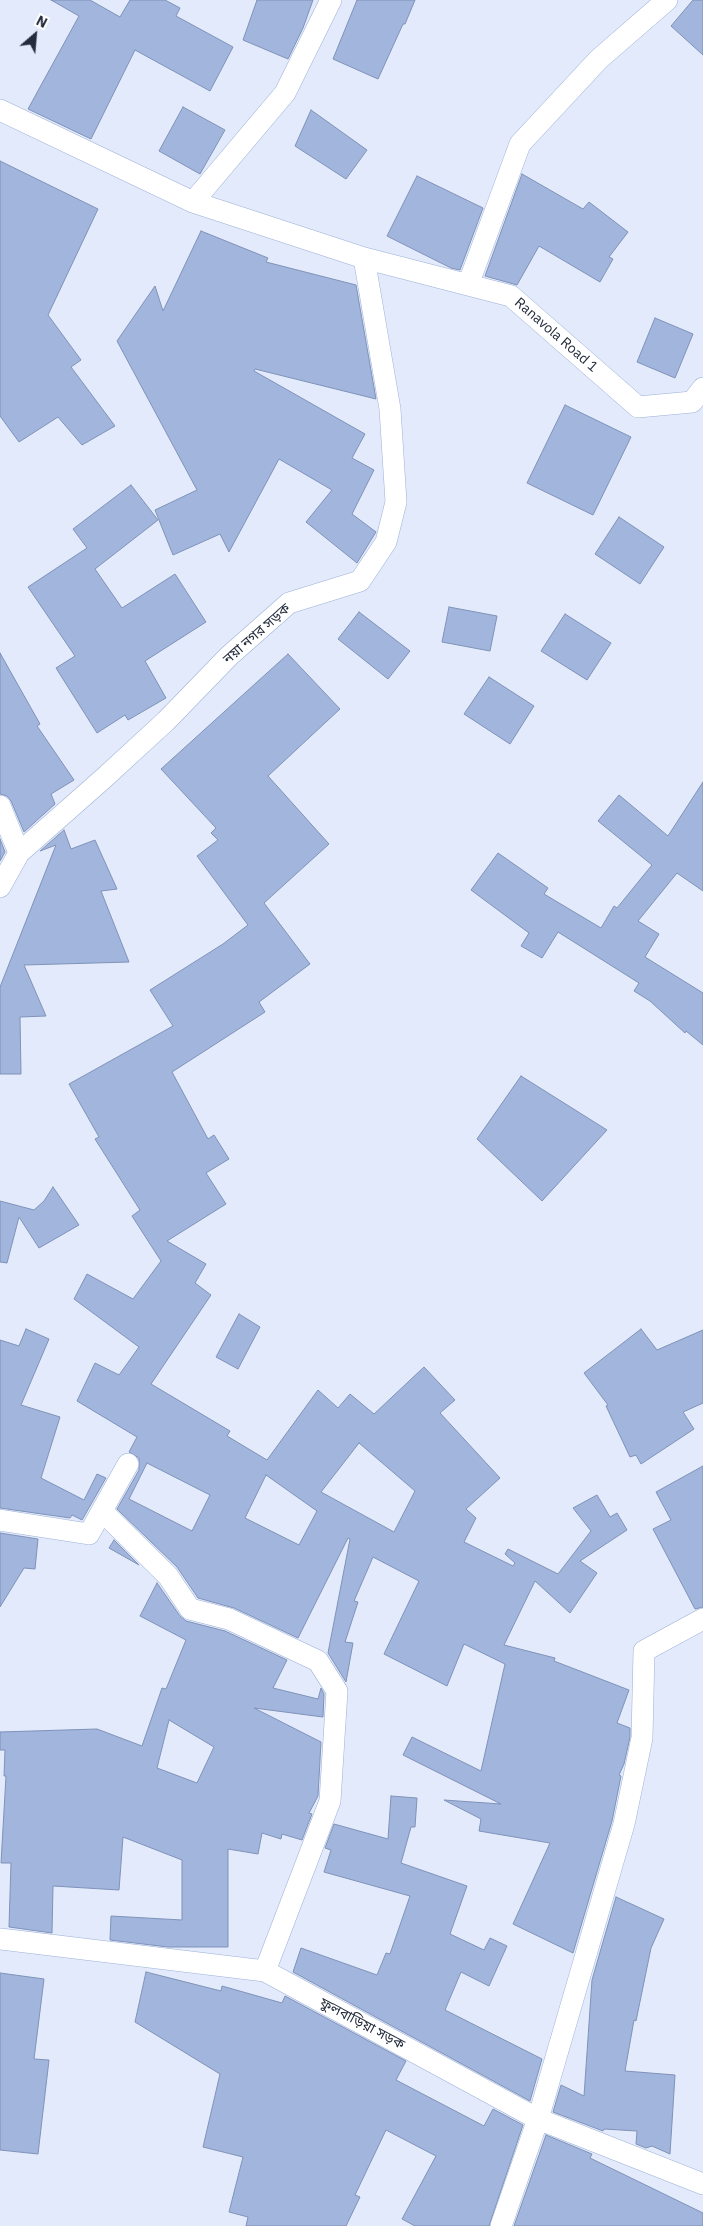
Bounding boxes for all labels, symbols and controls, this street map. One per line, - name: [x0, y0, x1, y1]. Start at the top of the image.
- north arrow: [10, 10, 60, 60]
- text: N: [33, 11, 50, 32]
- street label: Ranavola Road 1: [511, 294, 601, 376]
- street label: নয়া নগর সড়ক: [220, 600, 294, 668]
- street label: ফুলবাড়িয়া সড়ক: [317, 1995, 407, 2053]

